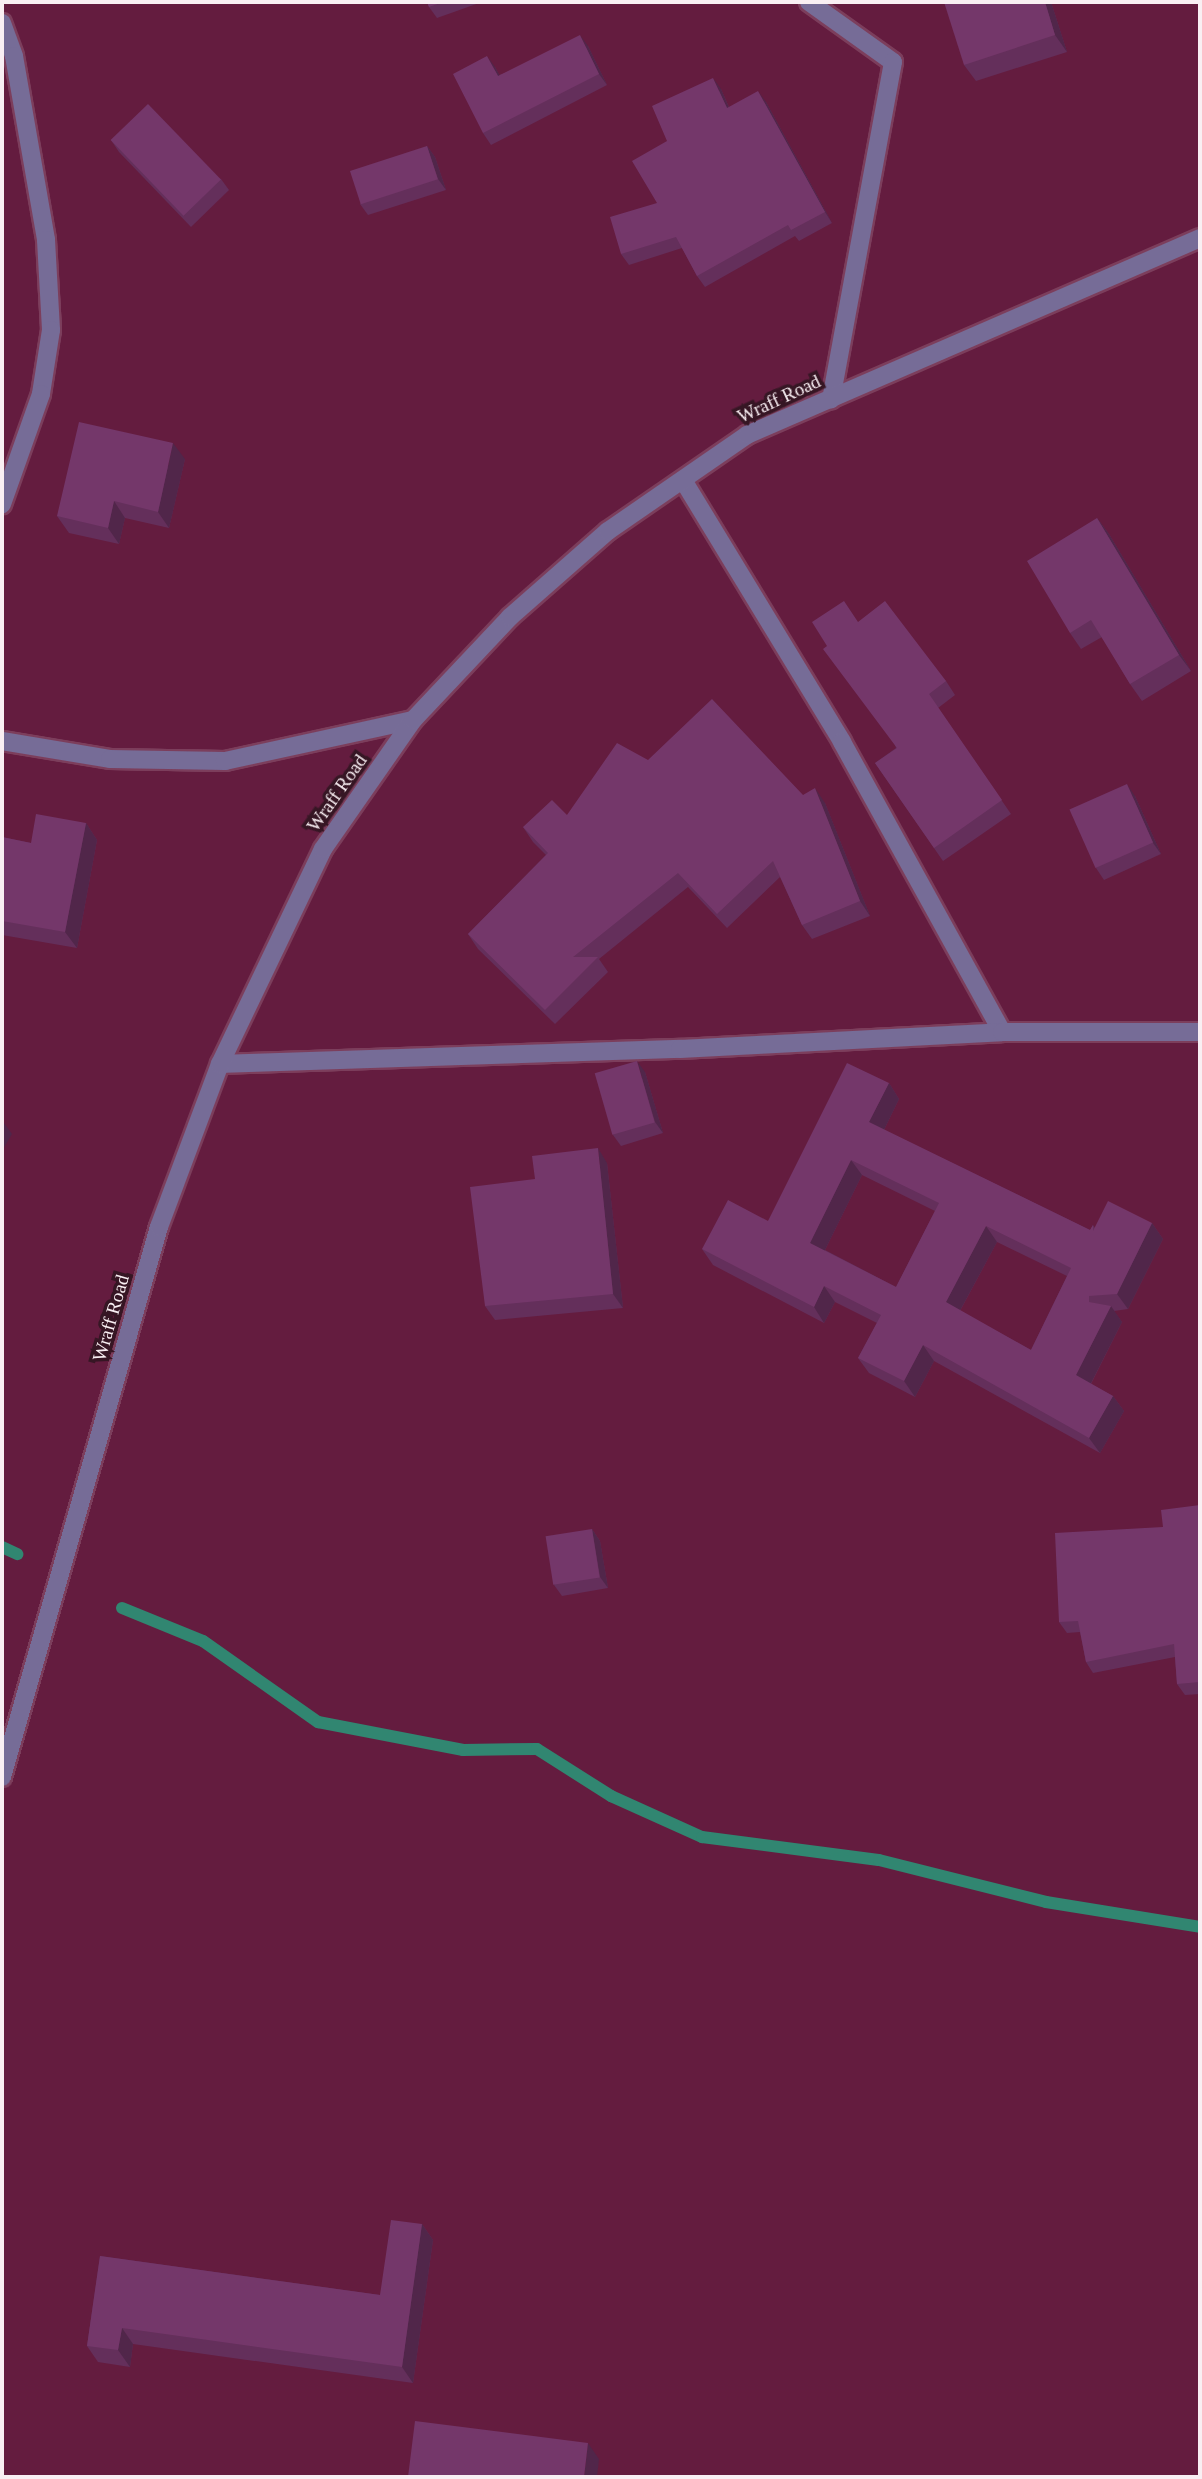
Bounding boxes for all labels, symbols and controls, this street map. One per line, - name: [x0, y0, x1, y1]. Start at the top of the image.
- street label: Wraff Road: [734, 370, 824, 428]
- street label: Wraff Road: [302, 750, 372, 836]
- street label: Wraff Road: [88, 1272, 134, 1364]

